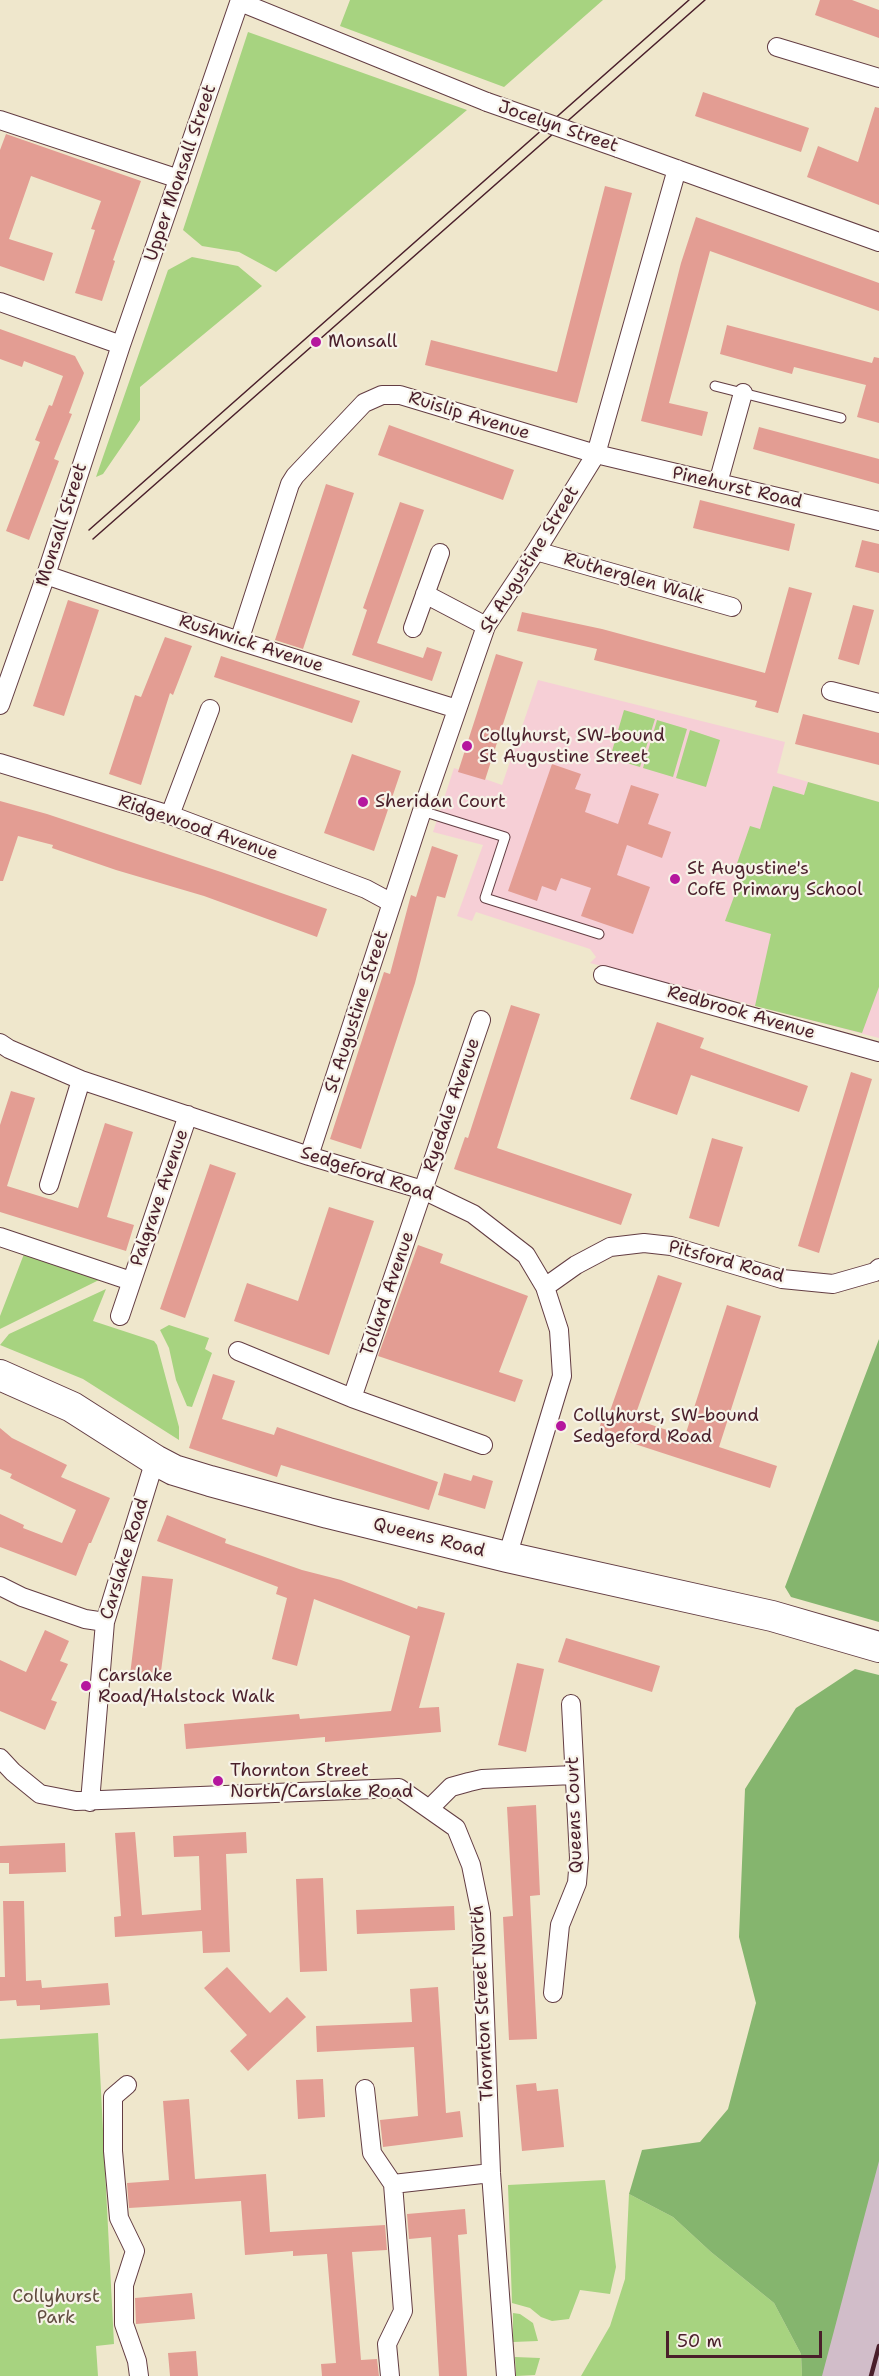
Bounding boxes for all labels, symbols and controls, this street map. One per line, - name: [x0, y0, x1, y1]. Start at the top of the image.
- street label: Upper Monsall Street: [141, 82, 221, 264]
- street label: Jocelyn Street: [495, 96, 621, 158]
- place label: Monsall: [328, 331, 398, 353]
- marker: Monsall: [309, 335, 323, 349]
- street label: Ruislip Avenue: [406, 387, 532, 445]
- street label: Monsall Street: [32, 461, 92, 589]
- street label: Pinehurst Road: [670, 463, 804, 513]
- street label: St Augustine Street: [476, 482, 584, 638]
- street label: Rutherglen Walk: [561, 549, 707, 609]
- street label: Rushwick Avenue: [176, 610, 326, 678]
- place label: Collyhurst, SW-bound St Augustine Street: [479, 725, 665, 768]
- marker: Collyhurst, SW-bound St Augustine Street: [460, 739, 474, 753]
- street label: Ridgewood Avenue: [115, 791, 281, 865]
- place label: Sheridan Court: [375, 791, 506, 813]
- marker: Sheridan Court: [356, 795, 370, 809]
- place label: St Augustine's CofE Primary School: [687, 858, 863, 900]
- marker: St Augustine's CofE Primary School: [668, 872, 682, 886]
- street label: St Augustine Street: [321, 928, 393, 1096]
- street label: Redbrook Avenue: [664, 982, 818, 1044]
- street label: Ryedale Avenue: [419, 1035, 485, 1175]
- street label: Palgrave Avenue: [126, 1127, 194, 1269]
- street label: Sedgeford Road: [298, 1142, 436, 1206]
- street label: Tollard Avenue: [357, 1229, 419, 1359]
- street label: Pitsford Road: [666, 1236, 786, 1288]
- place label: Collyhurst, SW-bound Sedgeford Road: [573, 1405, 759, 1448]
- marker: Collyhurst, SW-bound Sedgeford Road: [554, 1419, 568, 1433]
- street label: Carslake Road: [96, 1496, 154, 1622]
- street label: Queens Road: [371, 1514, 487, 1562]
- place label: Carslake Road/Halstock Walk: [98, 1665, 275, 1708]
- marker: Carslake Road/Halstock Walk: [79, 1679, 93, 1693]
- street label: Queens Court: [562, 1756, 588, 1874]
- place label: Thornton Street North/Carslake Road: [230, 1760, 413, 1802]
- marker: Thornton Street North/Carslake Road: [211, 1774, 225, 1788]
- street label: Thornton Street North: [467, 1905, 499, 2101]
- park label: Collyhurst Park: [12, 2286, 100, 2328]
- scale bar: [669, 2319, 825, 2357]
- text: 50 m: [677, 2329, 722, 2353]

